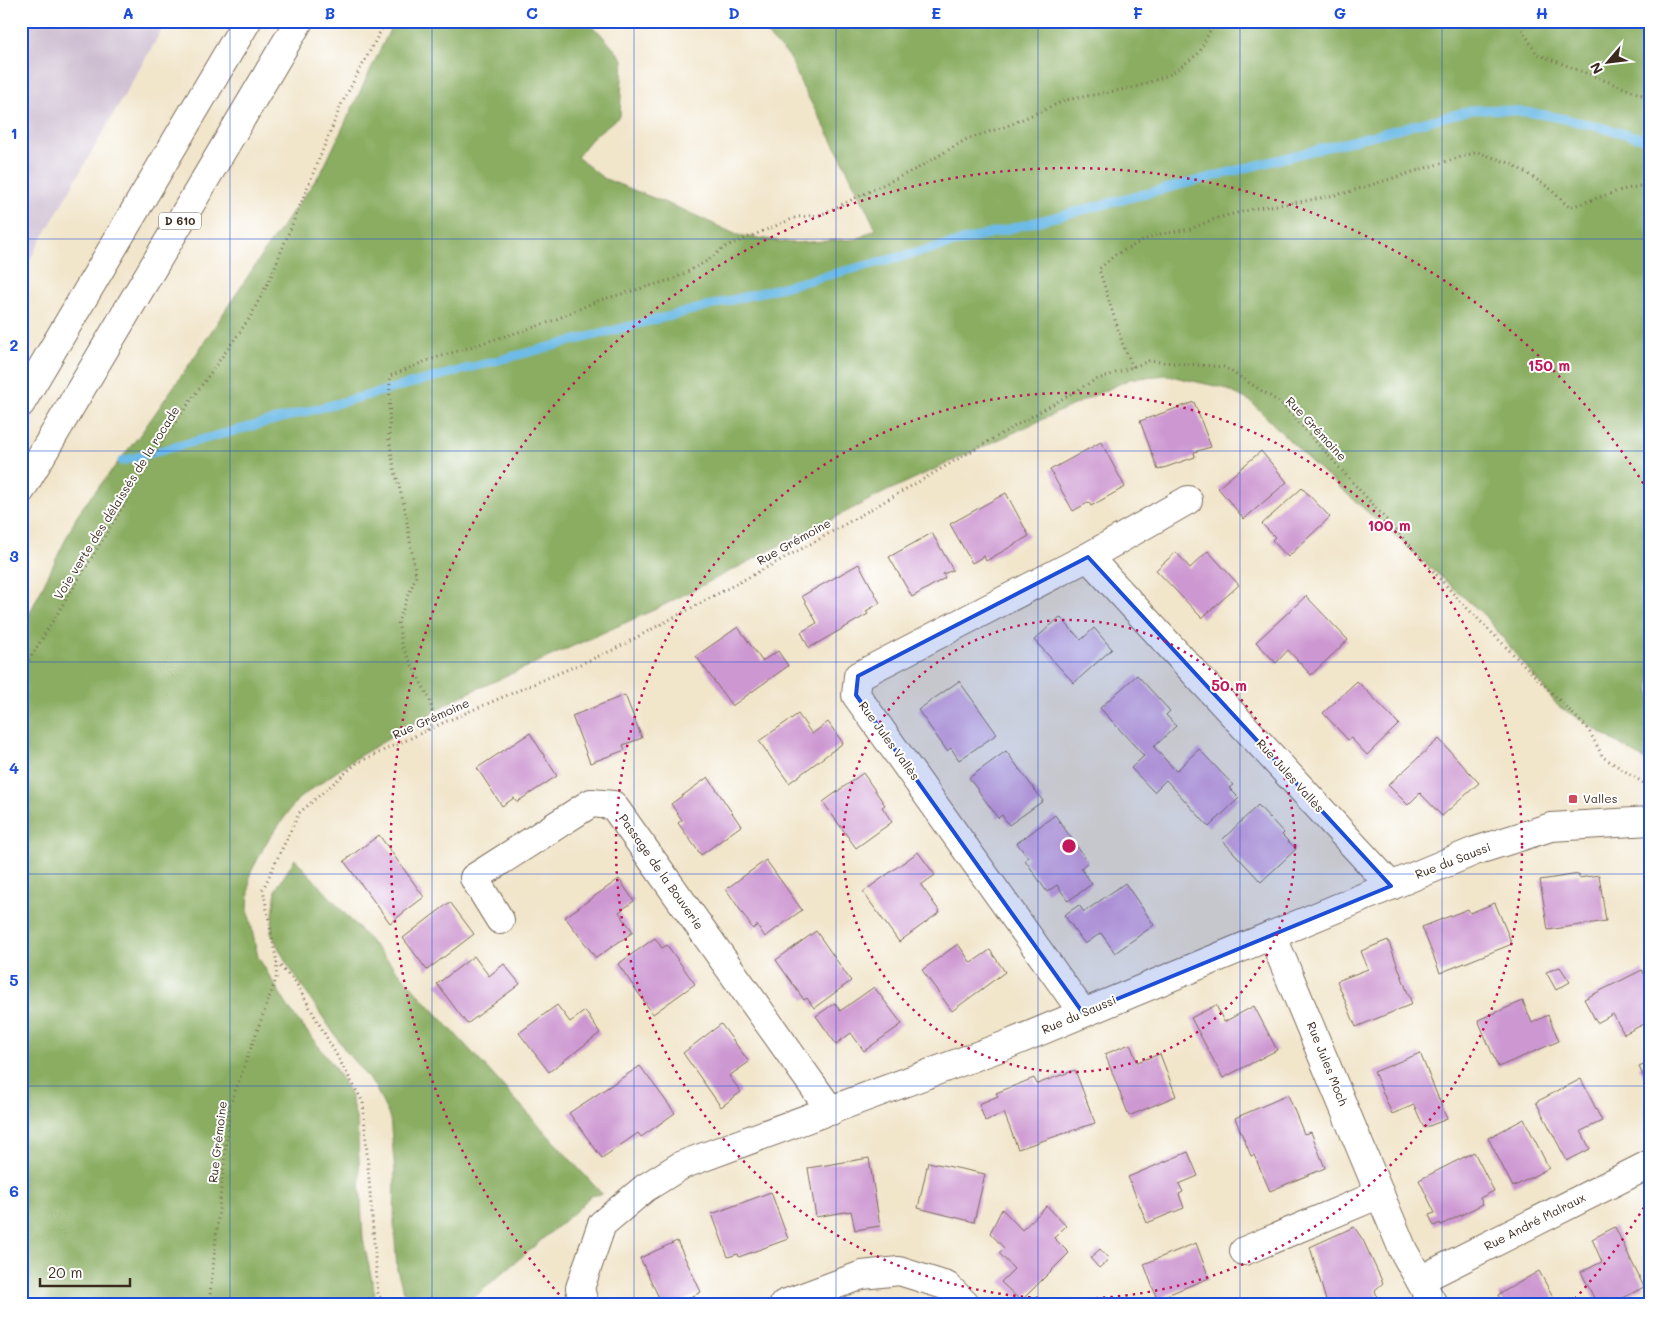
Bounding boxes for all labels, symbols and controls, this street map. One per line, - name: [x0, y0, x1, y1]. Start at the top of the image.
- text: A: [122, 2, 134, 23]
- text: B: [325, 2, 335, 23]
- text: C: [526, 2, 538, 23]
- text: D: [728, 2, 740, 23]
- text: E: [931, 2, 941, 23]
- text: F: [1133, 2, 1143, 23]
- text: G: [1334, 2, 1346, 23]
- text: H: [1536, 2, 1548, 23]
- north arrow: [1584, 38, 1634, 88]
- text: N: [1585, 59, 1607, 77]
- text: 1: [10, 122, 18, 143]
- road number: D 610: [159, 212, 201, 230]
- text: 2: [10, 334, 19, 355]
- text: 150 m: [1528, 355, 1570, 375]
- street label: Rue Grémoine: [1283, 393, 1351, 464]
- street label: Voie verte des délaissés de la rocade: [50, 403, 183, 602]
- street label: Rue Grémoine: [754, 514, 833, 568]
- text: 100 m: [1367, 515, 1411, 535]
- text: 3: [9, 545, 19, 566]
- text: 50 m: [1211, 675, 1247, 695]
- street label: Rue Grémoine: [390, 694, 471, 742]
- street label: Rue Jules Vallès: [856, 698, 924, 783]
- street label: Rue Jules Vallès: [1254, 735, 1328, 816]
- text: 4: [9, 757, 19, 778]
- place label: Valles: [1583, 790, 1618, 806]
- marker: Valles: [1567, 793, 1579, 805]
- street label: Passage de la Bouverie: [616, 811, 708, 932]
- centre of rings: [1060, 837, 1078, 855]
- street label: Rue du Saussi: [1413, 838, 1493, 882]
- text: 5: [9, 969, 19, 990]
- street label: Rue du Saussi: [1039, 991, 1118, 1037]
- street label: Rue Jules Moch: [1304, 1019, 1352, 1108]
- street label: Rue Grémoine: [204, 1100, 230, 1184]
- text: 6: [9, 1180, 19, 1201]
- street label: Rue André Malraux: [1481, 1189, 1588, 1254]
- scale bar: [40, 1255, 130, 1287]
- text: 20 m: [48, 1262, 82, 1282]

